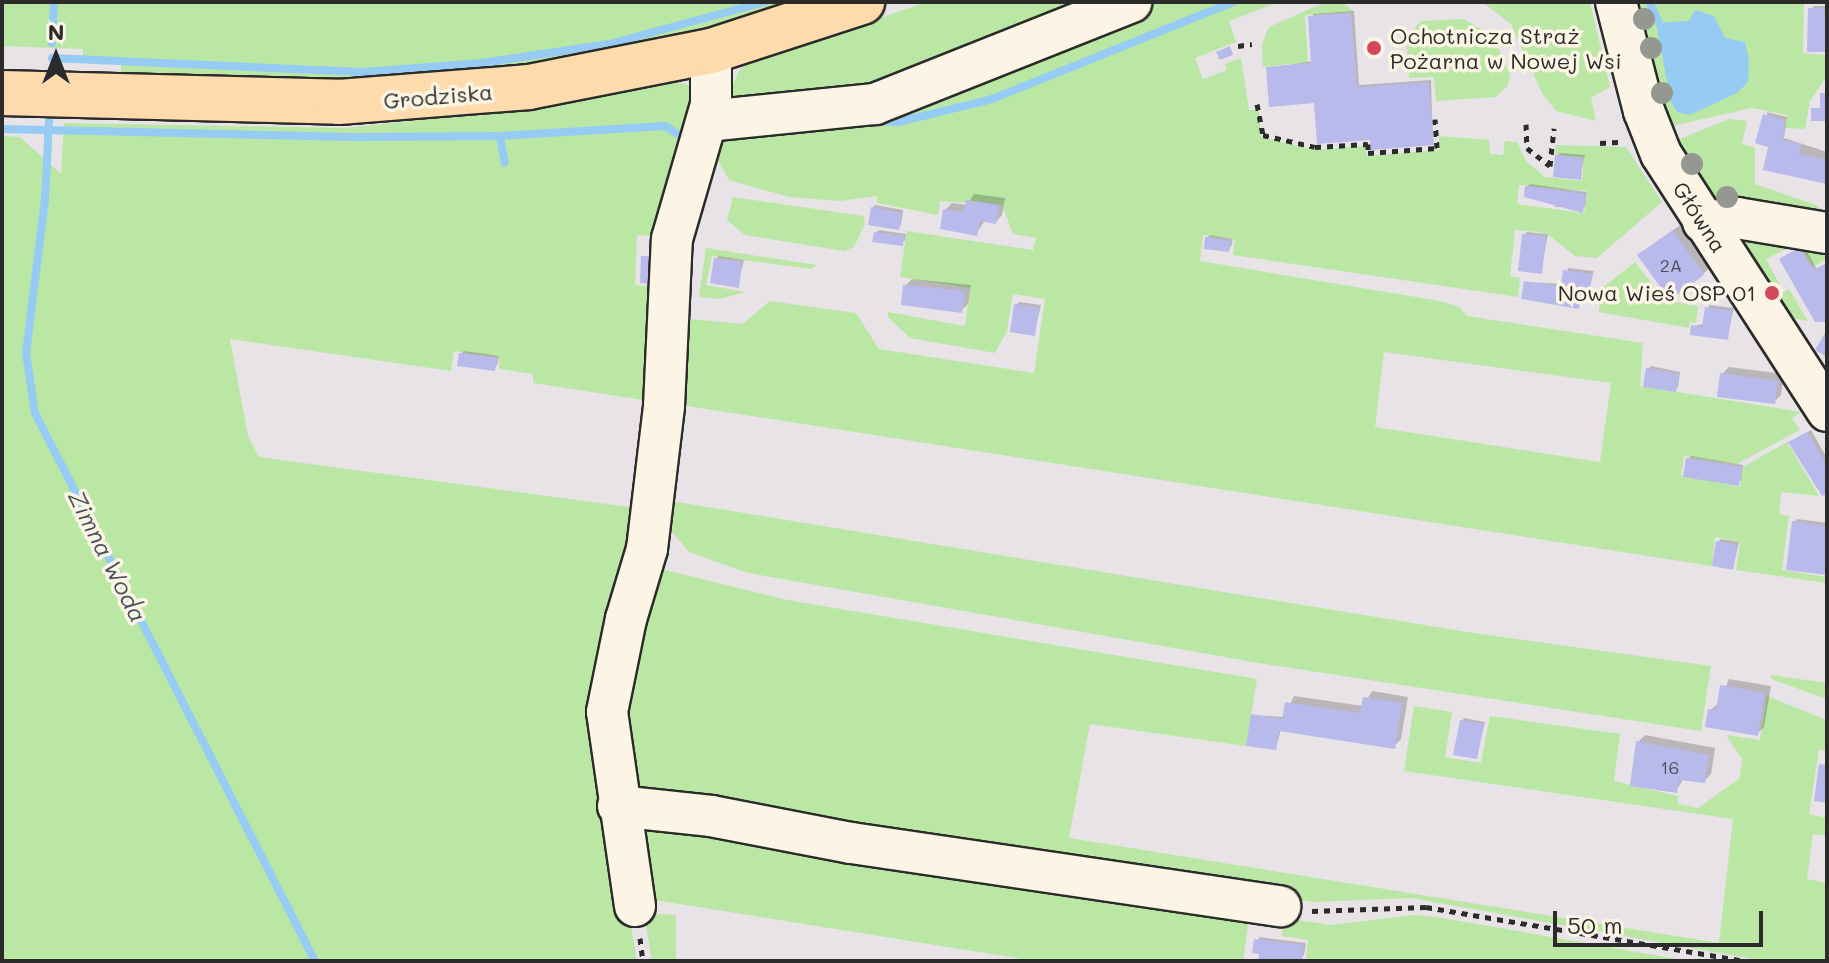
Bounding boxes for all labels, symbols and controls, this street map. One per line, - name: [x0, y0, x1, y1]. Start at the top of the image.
- north arrow: [16, 16, 96, 96]
- text: N: [48, 17, 64, 46]
- place label: Ochotnicza Straż Pożarna w Nowej Wsi: [1390, 22, 1622, 74]
- marker: Ochotnicza Straż Pożarna w Nowej Wsi: [1365, 39, 1383, 57]
- street label: Grodziska: [382, 78, 494, 114]
- street label: Główna: [1667, 177, 1733, 257]
- house number: 2A: [1660, 254, 1682, 276]
- place label: Nowa Wieś OSP 01: [1558, 280, 1756, 306]
- marker: Nowa Wieś OSP 01: [1763, 284, 1781, 302]
- water label: Zimna Woda: [62, 485, 154, 627]
- house number: 16: [1661, 756, 1679, 778]
- scale bar: [1557, 895, 1767, 945]
- text: 50 m: [1567, 909, 1623, 940]

